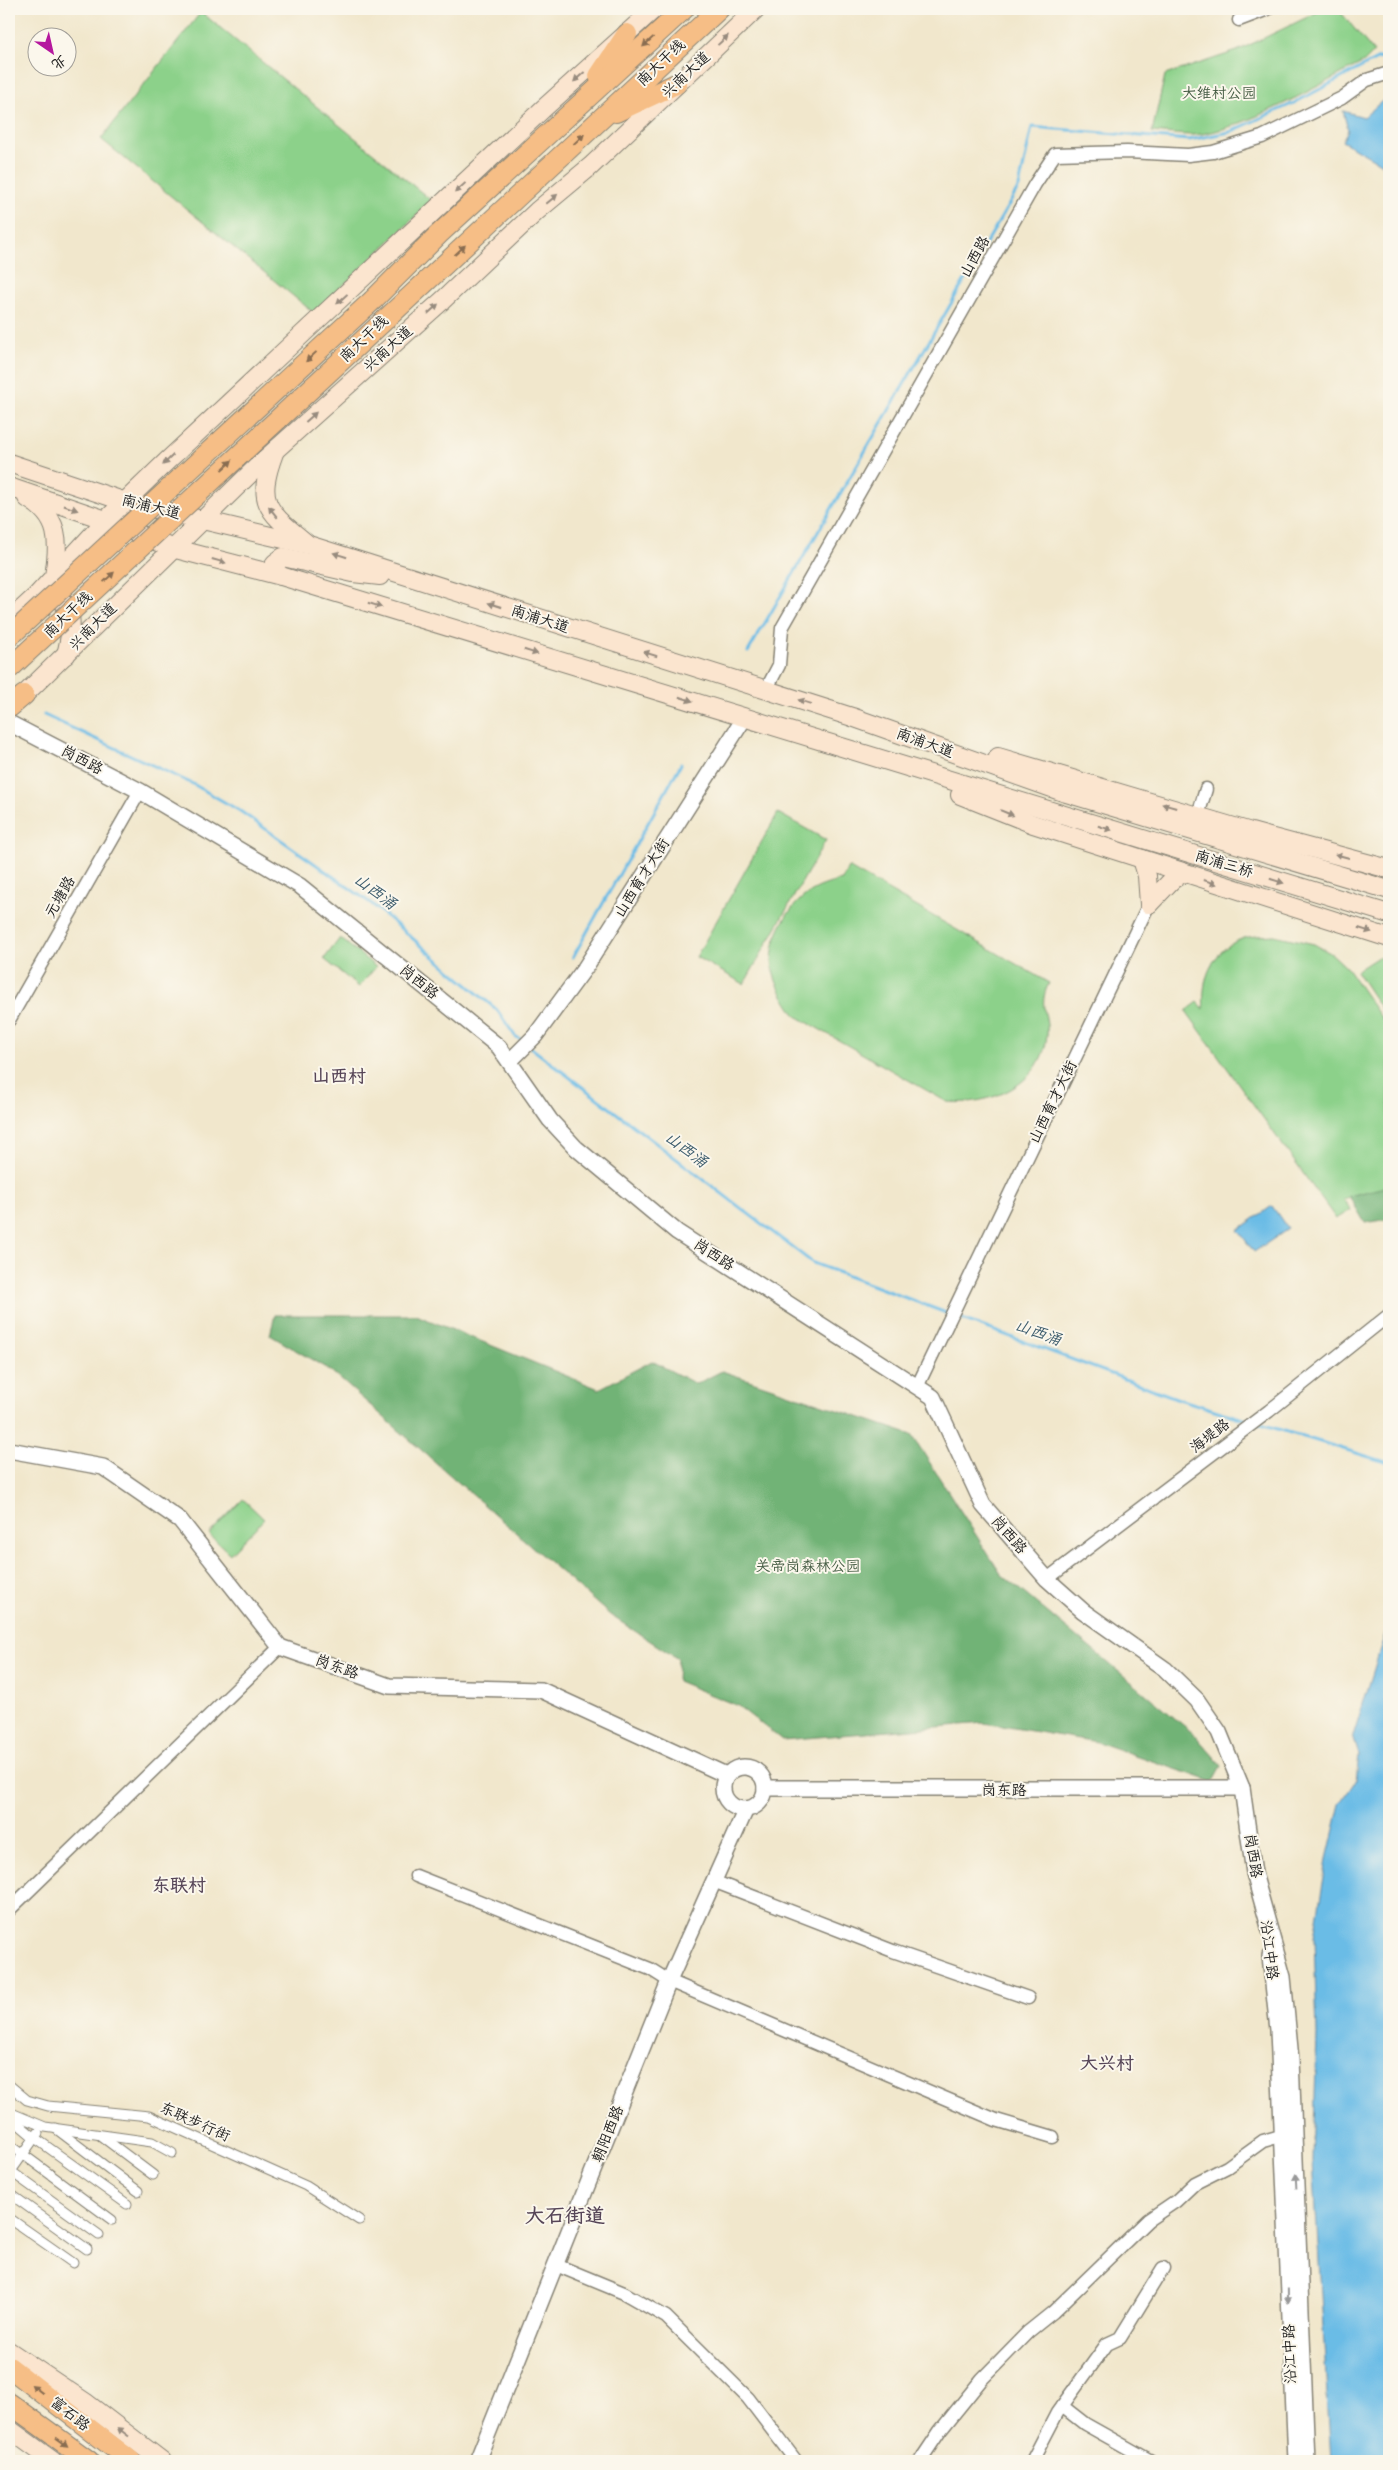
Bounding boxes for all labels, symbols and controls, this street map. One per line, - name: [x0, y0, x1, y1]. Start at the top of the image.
- north arrow: [28, 28, 78, 78]
- one-way arrow: [716, 34, 728, 46]
- street label: 南大干线: [633, 36, 689, 90]
- one-way arrow: [642, 36, 654, 48]
- street label: 兴南大道: [658, 48, 714, 102]
- text: 北: [48, 51, 70, 73]
- one-way arrow: [573, 71, 585, 83]
- park label: 大维村公园: [1181, 84, 1257, 103]
- one-way arrow: [573, 133, 585, 145]
- one-way arrow: [455, 182, 467, 194]
- one-way arrow: [546, 193, 559, 204]
- street label: 山西路: [956, 233, 994, 281]
- one-way arrow: [454, 244, 466, 256]
- one-way arrow: [336, 293, 348, 305]
- one-way arrow: [427, 303, 439, 315]
- street label: 南大干线: [336, 312, 392, 366]
- street label: 兴南大道: [359, 322, 417, 376]
- one-way arrow: [306, 351, 318, 363]
- one-way arrow: [305, 411, 318, 422]
- one-way arrow: [162, 454, 174, 466]
- one-way arrow: [221, 459, 233, 471]
- street label: 南浦大道: [120, 491, 182, 523]
- one-way arrow: [64, 505, 79, 512]
- one-way arrow: [267, 506, 278, 519]
- one-way arrow: [333, 551, 348, 559]
- one-way arrow: [211, 558, 226, 566]
- one-way arrow: [102, 571, 114, 583]
- street label: 南大干线: [40, 588, 96, 642]
- street label: 兴南大道: [65, 599, 121, 655]
- one-way arrow: [488, 600, 503, 608]
- one-way arrow: [368, 601, 383, 609]
- street label: 南浦大道: [509, 601, 571, 637]
- one-way arrow: [523, 649, 538, 657]
- one-way arrow: [642, 650, 657, 658]
- one-way arrow: [679, 696, 694, 704]
- one-way arrow: [798, 698, 813, 705]
- street label: 南浦大道: [894, 724, 956, 762]
- street label: 岗西路: [58, 741, 106, 779]
- one-way arrow: [1162, 801, 1177, 809]
- one-way arrow: [1000, 810, 1014, 818]
- one-way arrow: [1097, 825, 1112, 833]
- street label: 山西育才大街: [610, 835, 674, 921]
- street label: 南浦三桥: [1193, 846, 1255, 882]
- one-way arrow: [1335, 852, 1350, 860]
- water label: 山西涌: [350, 870, 401, 915]
- street label: 元塘路: [41, 873, 79, 921]
- one-way arrow: [1270, 877, 1285, 885]
- one-way arrow: [1203, 879, 1218, 886]
- one-way arrow: [1358, 927, 1373, 935]
- street label: 岗西路: [396, 960, 442, 1004]
- street label: 山西育才大街: [1025, 1057, 1081, 1147]
- district label: 山西村: [312, 1066, 366, 1087]
- water label: 山西涌: [661, 1128, 712, 1173]
- street label: 岗西路: [690, 1235, 738, 1275]
- water label: 山西涌: [1012, 1316, 1065, 1350]
- street label: 海堤路: [1186, 1415, 1234, 1457]
- street label: 岗西路: [987, 1512, 1031, 1558]
- park label: 关帝岗森林公园: [755, 1557, 861, 1576]
- street label: 岗东路: [313, 1650, 361, 1684]
- street label: 岗东路: [981, 1781, 1027, 1800]
- street label: 岗西路: [1240, 1832, 1266, 1880]
- district label: 东联村: [152, 1875, 206, 1896]
- street label: 沿江中路: [1256, 1919, 1282, 1981]
- district label: 大兴村: [1080, 2053, 1134, 2074]
- street label: 东联步行街: [157, 2098, 233, 2146]
- street label: 朝阳西路: [588, 2103, 628, 2165]
- one-way arrow: [1291, 2172, 1299, 2188]
- district label: 大石街道: [525, 2204, 605, 2228]
- one-way arrow: [1285, 2289, 1293, 2305]
- street label: 沿江中路: [1279, 2324, 1301, 2384]
- one-way arrow: [30, 2384, 44, 2394]
- street label: 富石路: [46, 2393, 94, 2435]
- one-way arrow: [117, 2426, 130, 2437]
- one-way arrow: [55, 2437, 69, 2447]

